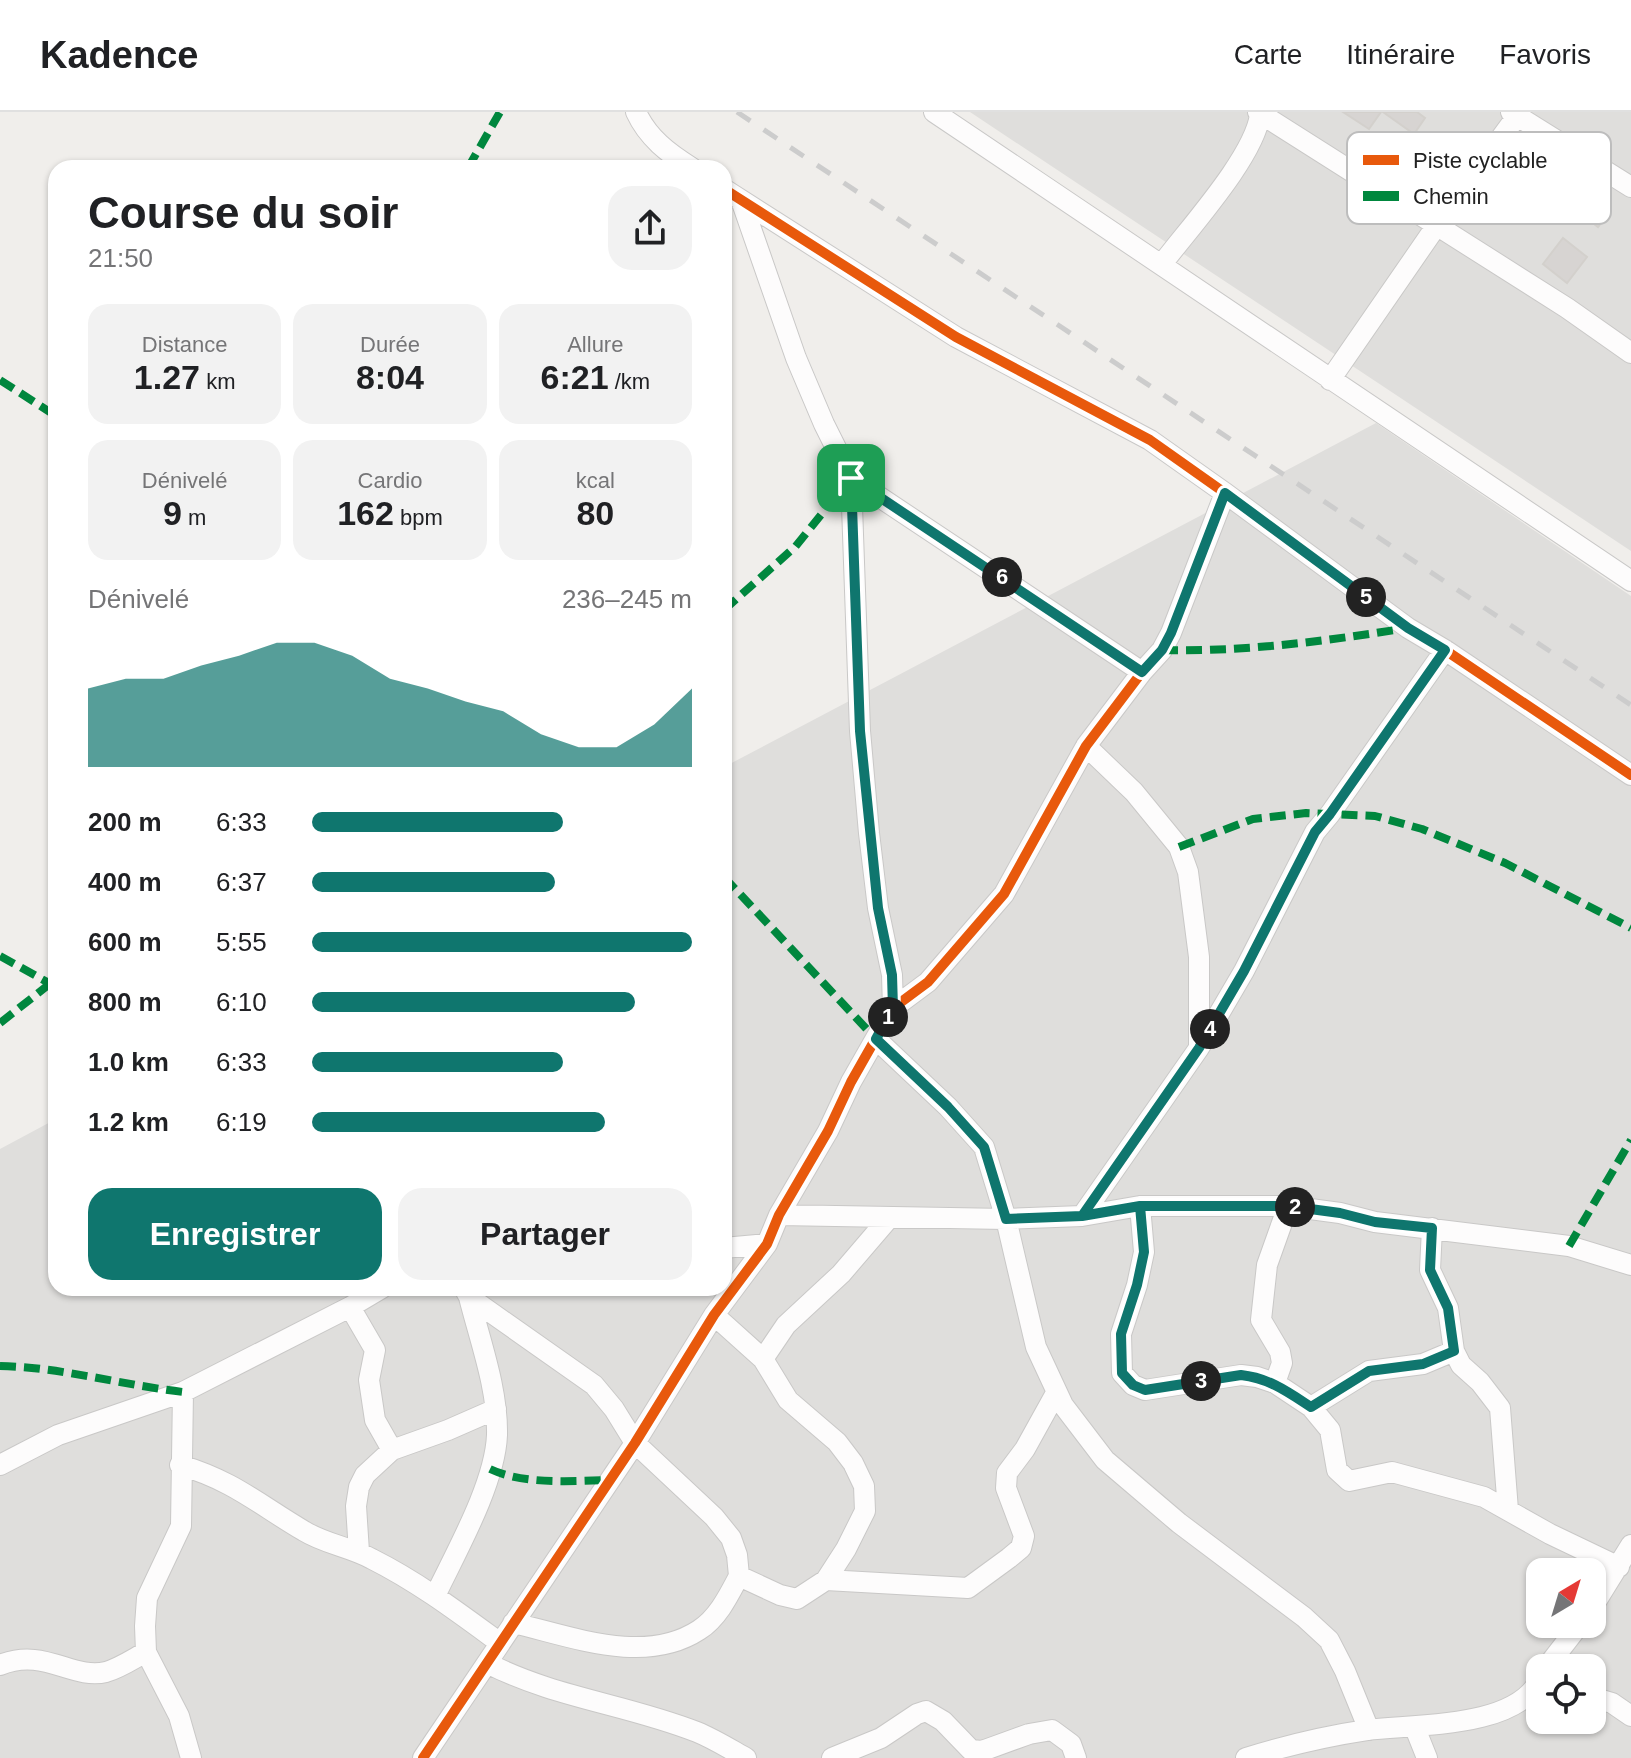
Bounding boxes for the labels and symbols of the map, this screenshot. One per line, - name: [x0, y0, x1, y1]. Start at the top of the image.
- legend: [1347, 132, 1611, 224]
- text: Piste cyclable: [1413, 148, 1548, 173]
- text: Chemin: [1413, 184, 1489, 209]
- pin: [817, 444, 885, 512]
- pin: 6: [982, 557, 1022, 597]
- pin: 5: [1346, 577, 1386, 617]
- pin: 1: [868, 997, 908, 1037]
- pin: 4: [1190, 1009, 1230, 1049]
- pin: 2: [1275, 1187, 1315, 1227]
- pin: 3: [1181, 1361, 1221, 1401]
- north arrow: [1526, 1558, 1606, 1638]

